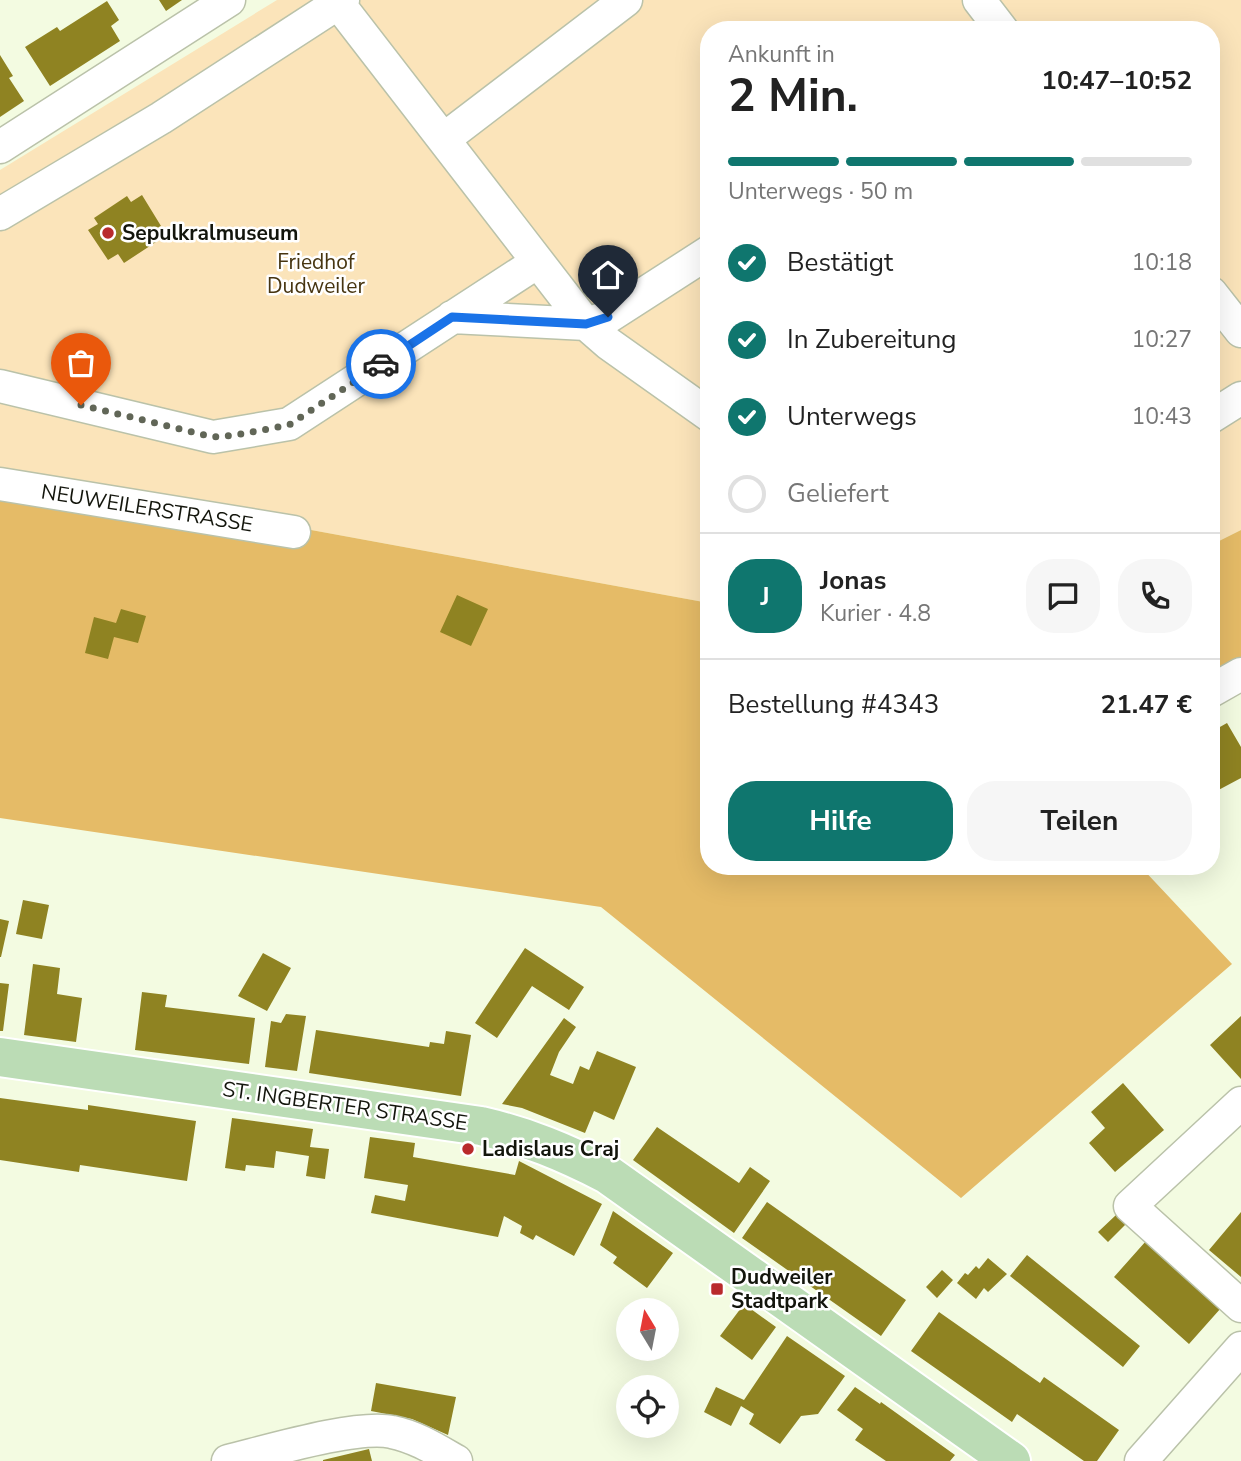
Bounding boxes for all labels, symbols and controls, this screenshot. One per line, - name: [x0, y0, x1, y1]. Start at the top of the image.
- text: Ankunft in: [728, 39, 835, 70]
- text: 10:47–10:52: [1041, 63, 1192, 98]
- text: 2 Min.: [728, 64, 858, 127]
- text: Unterwegs · 50 m: [728, 176, 913, 207]
- place label: Sepulkralmuseum: [122, 219, 298, 247]
- marker: Sepulkralmuseum: [100, 225, 116, 241]
- icon: check: [728, 244, 766, 282]
- pin: [578, 245, 638, 317]
- text: Bestätigt: [787, 245, 893, 280]
- text: 10:18: [1132, 247, 1192, 278]
- park label: Friedhof Dudweiler: [267, 248, 365, 300]
- icon: home: [589, 256, 627, 294]
- icon: check: [728, 321, 766, 359]
- text: In Zubereitung: [787, 322, 956, 357]
- text: 10:27: [1132, 324, 1192, 355]
- courier: [346, 329, 416, 399]
- pin: [51, 333, 111, 405]
- icon: bag: [62, 344, 100, 382]
- icon: car: [362, 345, 400, 383]
- icon: check: [728, 398, 766, 436]
- text: Unterwegs: [787, 399, 917, 434]
- text: 10:43: [1132, 401, 1192, 432]
- text: Geliefert: [787, 476, 888, 511]
- street label: NEUWEILERSTRASSE: [39, 477, 255, 539]
- button: chat: [1026, 559, 1100, 633]
- button: phone: [1118, 559, 1192, 633]
- text: Jonas: [820, 563, 886, 598]
- text: J: [760, 579, 770, 614]
- text: Kurier · 4.8: [820, 598, 931, 629]
- text: Bestellung #4343: [728, 687, 939, 722]
- text: 21.47 €: [1101, 687, 1192, 722]
- button: Hilfe: [728, 781, 953, 861]
- button: Teilen: [967, 781, 1192, 861]
- street label: ST. INGBERTER STRASSE: [221, 1075, 469, 1137]
- place label: Ladislaus Craj: [482, 1135, 619, 1163]
- marker: Ladislaus Craj: [460, 1141, 476, 1157]
- place label: Dudweiler Stadtpark: [731, 1263, 833, 1315]
- marker: Dudweiler Stadtpark: [709, 1281, 725, 1297]
- north arrow: [616, 1298, 679, 1362]
- map controls: [616, 1298, 679, 1438]
- button: locate: [616, 1375, 679, 1438]

